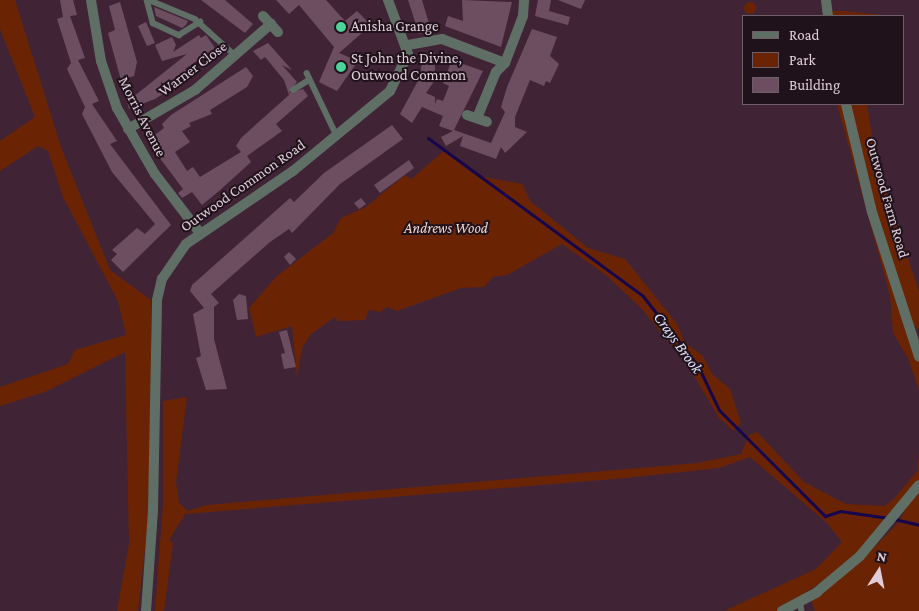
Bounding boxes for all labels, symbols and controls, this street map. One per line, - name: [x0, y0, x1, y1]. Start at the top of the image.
- legend: [742, 15, 904, 105]
- place label: Anisha Grange: [351, 18, 439, 36]
- marker: Anisha Grange: [335, 21, 347, 33]
- text: Road: [789, 27, 819, 43]
- street label: Warner Close: [155, 37, 231, 101]
- place label: St John the Divine, Outwood Common: [351, 49, 466, 84]
- text: Park: [789, 52, 816, 68]
- marker: St John the Divine, Outwood Common: [335, 61, 347, 73]
- street label: Morris Avenue: [114, 74, 170, 160]
- text: Building: [789, 77, 840, 93]
- street label: Outwood Common Road: [177, 136, 309, 236]
- street label: Outwood Farm Road: [861, 136, 913, 260]
- park label: Andrews Wood: [404, 220, 488, 238]
- water label: Crays Brook: [649, 308, 707, 378]
- north arrow: [854, 546, 904, 596]
- text: N: [876, 548, 888, 565]

